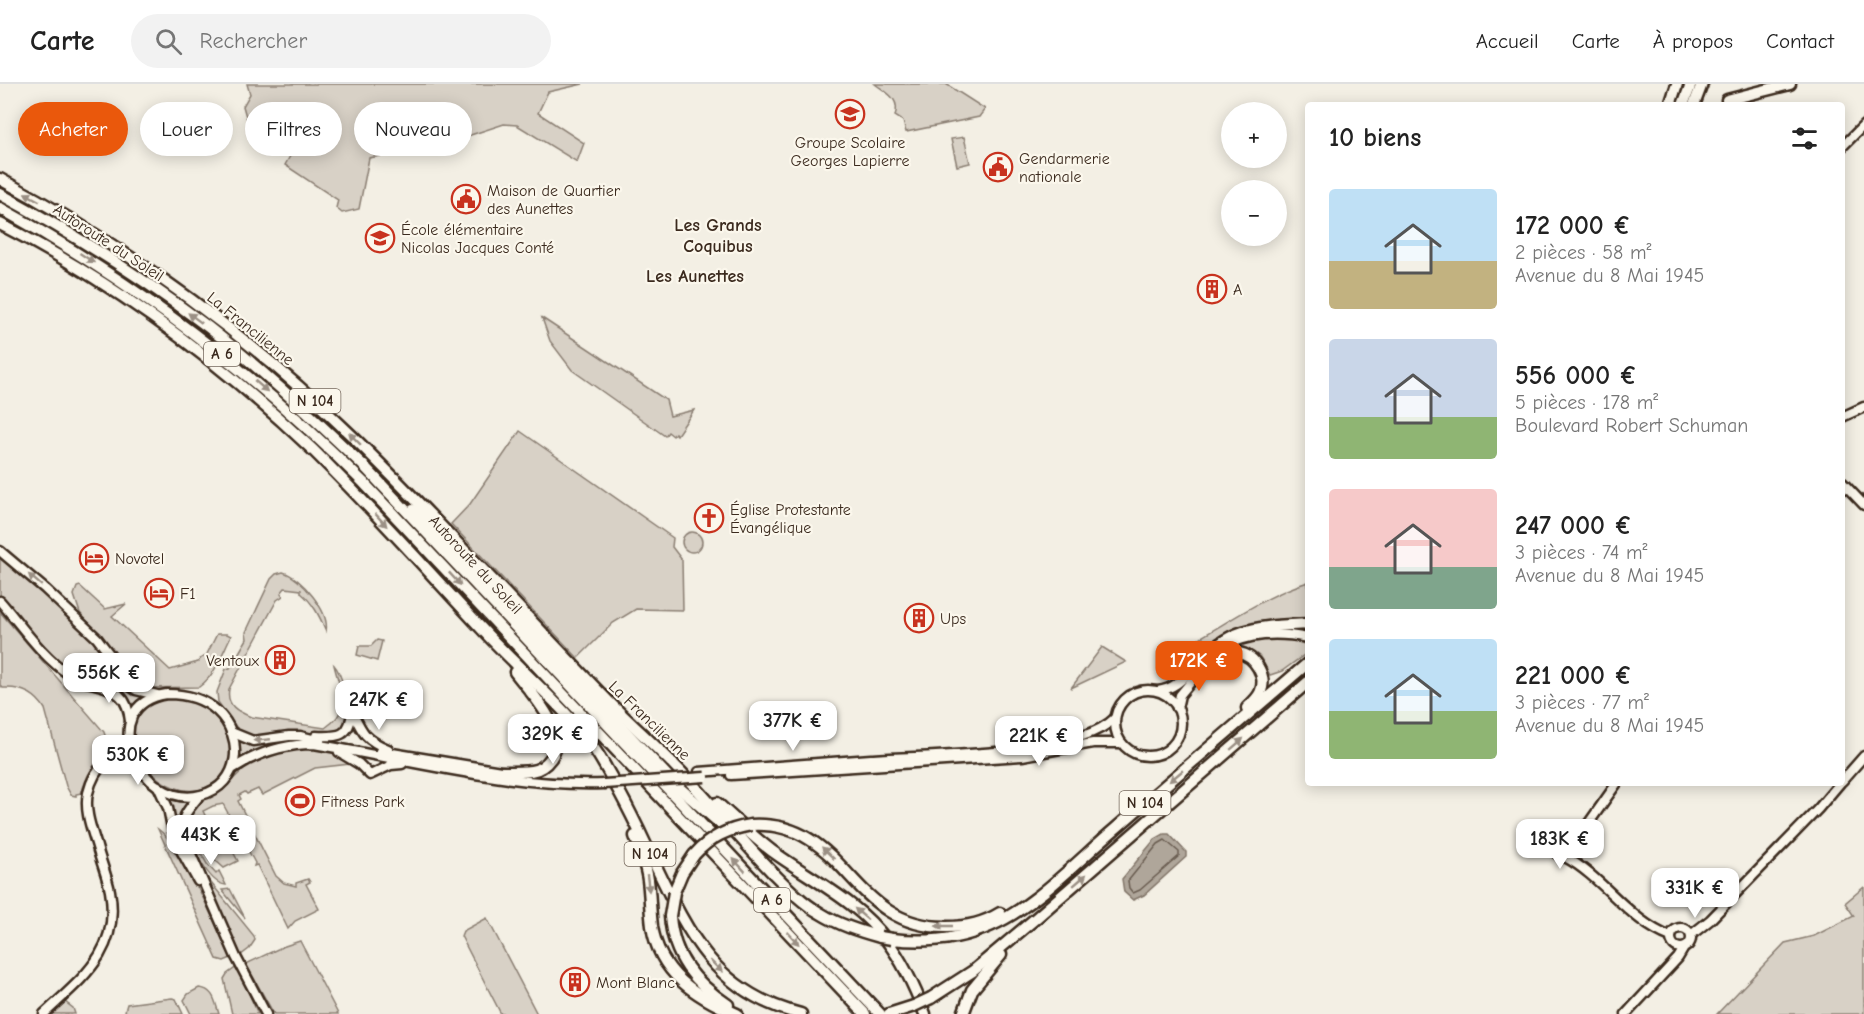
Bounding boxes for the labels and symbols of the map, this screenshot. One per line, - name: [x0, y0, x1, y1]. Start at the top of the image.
- school or university icon: Groupe Scolaire Georges Lapierre: [834, 98, 866, 130]
- place label: Groupe Scolaire Georges Lapierre: [791, 134, 909, 170]
- place label: Gendarmerie nationale: [1019, 150, 1110, 186]
- public building icon: Gendarmerie nationale: [982, 151, 1014, 183]
- place label: Maison de Quartier des Aunettes: [487, 182, 621, 218]
- public building icon: Maison de Quartier des Aunettes: [450, 183, 482, 215]
- one-way arrow: [23, 192, 40, 202]
- street label: Autoroute du Soleil: [50, 200, 167, 285]
- district label: Les Grands Coquibus: [674, 215, 762, 257]
- place label: École élémentaire Nicolas Jacques Conté: [401, 220, 554, 257]
- school or university icon: École élémentaire Nicolas Jacques Conté: [364, 222, 396, 254]
- one-way arrow: [79, 253, 95, 264]
- district label: Les Aunettes: [646, 266, 744, 287]
- building icon: A: [1196, 273, 1228, 305]
- place label: A: [1233, 281, 1242, 299]
- street label: La Francilienne: [204, 288, 297, 369]
- one-way arrow: [187, 312, 203, 324]
- road number: A 6: [204, 342, 240, 366]
- one-way arrow: [253, 379, 268, 392]
- road number: N 104: [290, 389, 340, 413]
- one-way arrow: [347, 432, 362, 446]
- place label: Église Protestante Évangélique: [730, 500, 851, 537]
- church icon: Église Protestante Évangélique: [693, 502, 725, 534]
- one-way arrow: [374, 512, 388, 527]
- street label: Autoroute du Soleil: [425, 512, 526, 618]
- hotel icon: Novotel: [78, 542, 110, 574]
- place label: Novotel: [115, 550, 164, 568]
- one-way arrow: [447, 572, 461, 586]
- one-way arrow: [28, 574, 43, 587]
- hotel icon: F1: [143, 577, 175, 609]
- place label: F1: [180, 585, 196, 603]
- building icon: Ups: [903, 602, 935, 634]
- place label: Ups: [940, 610, 966, 628]
- pin: 172K €: [1150, 641, 1248, 692]
- building icon: Ventoux: [264, 644, 296, 676]
- place label: Ventoux: [206, 652, 259, 670]
- pin: 556K €: [60, 653, 158, 704]
- street label: La Francilienne: [605, 677, 694, 764]
- pin: 247K €: [330, 680, 428, 731]
- pin: 377K €: [744, 701, 842, 752]
- pin: 329K €: [504, 714, 602, 765]
- pin: 221K €: [990, 716, 1088, 767]
- pin: 530K €: [89, 735, 187, 786]
- one-way arrow: [252, 735, 271, 745]
- one-way arrow: [1229, 738, 1244, 751]
- one-way arrow: [1169, 769, 1184, 782]
- sports icon: Fitness Park: [284, 785, 316, 817]
- road number: N 104: [1120, 791, 1170, 815]
- place label: Fitness Park: [321, 793, 405, 811]
- pin: 443K €: [162, 815, 260, 866]
- pin: 183K €: [1511, 819, 1609, 870]
- road number: N 104: [624, 842, 676, 866]
- one-way arrow: [821, 846, 835, 860]
- one-way arrow: [732, 857, 746, 872]
- pin: 331K €: [1646, 868, 1744, 919]
- one-way arrow: [643, 873, 653, 892]
- one-way arrow: [1072, 874, 1087, 887]
- road number: A 6: [754, 888, 790, 912]
- one-way arrow: [854, 907, 869, 920]
- one-way arrow: [935, 922, 954, 931]
- one-way arrow: [786, 931, 800, 946]
- one-way arrow: [708, 959, 722, 973]
- building icon: Mont Blanc: [559, 966, 591, 998]
- place label: Mont Blanc: [596, 974, 675, 992]

